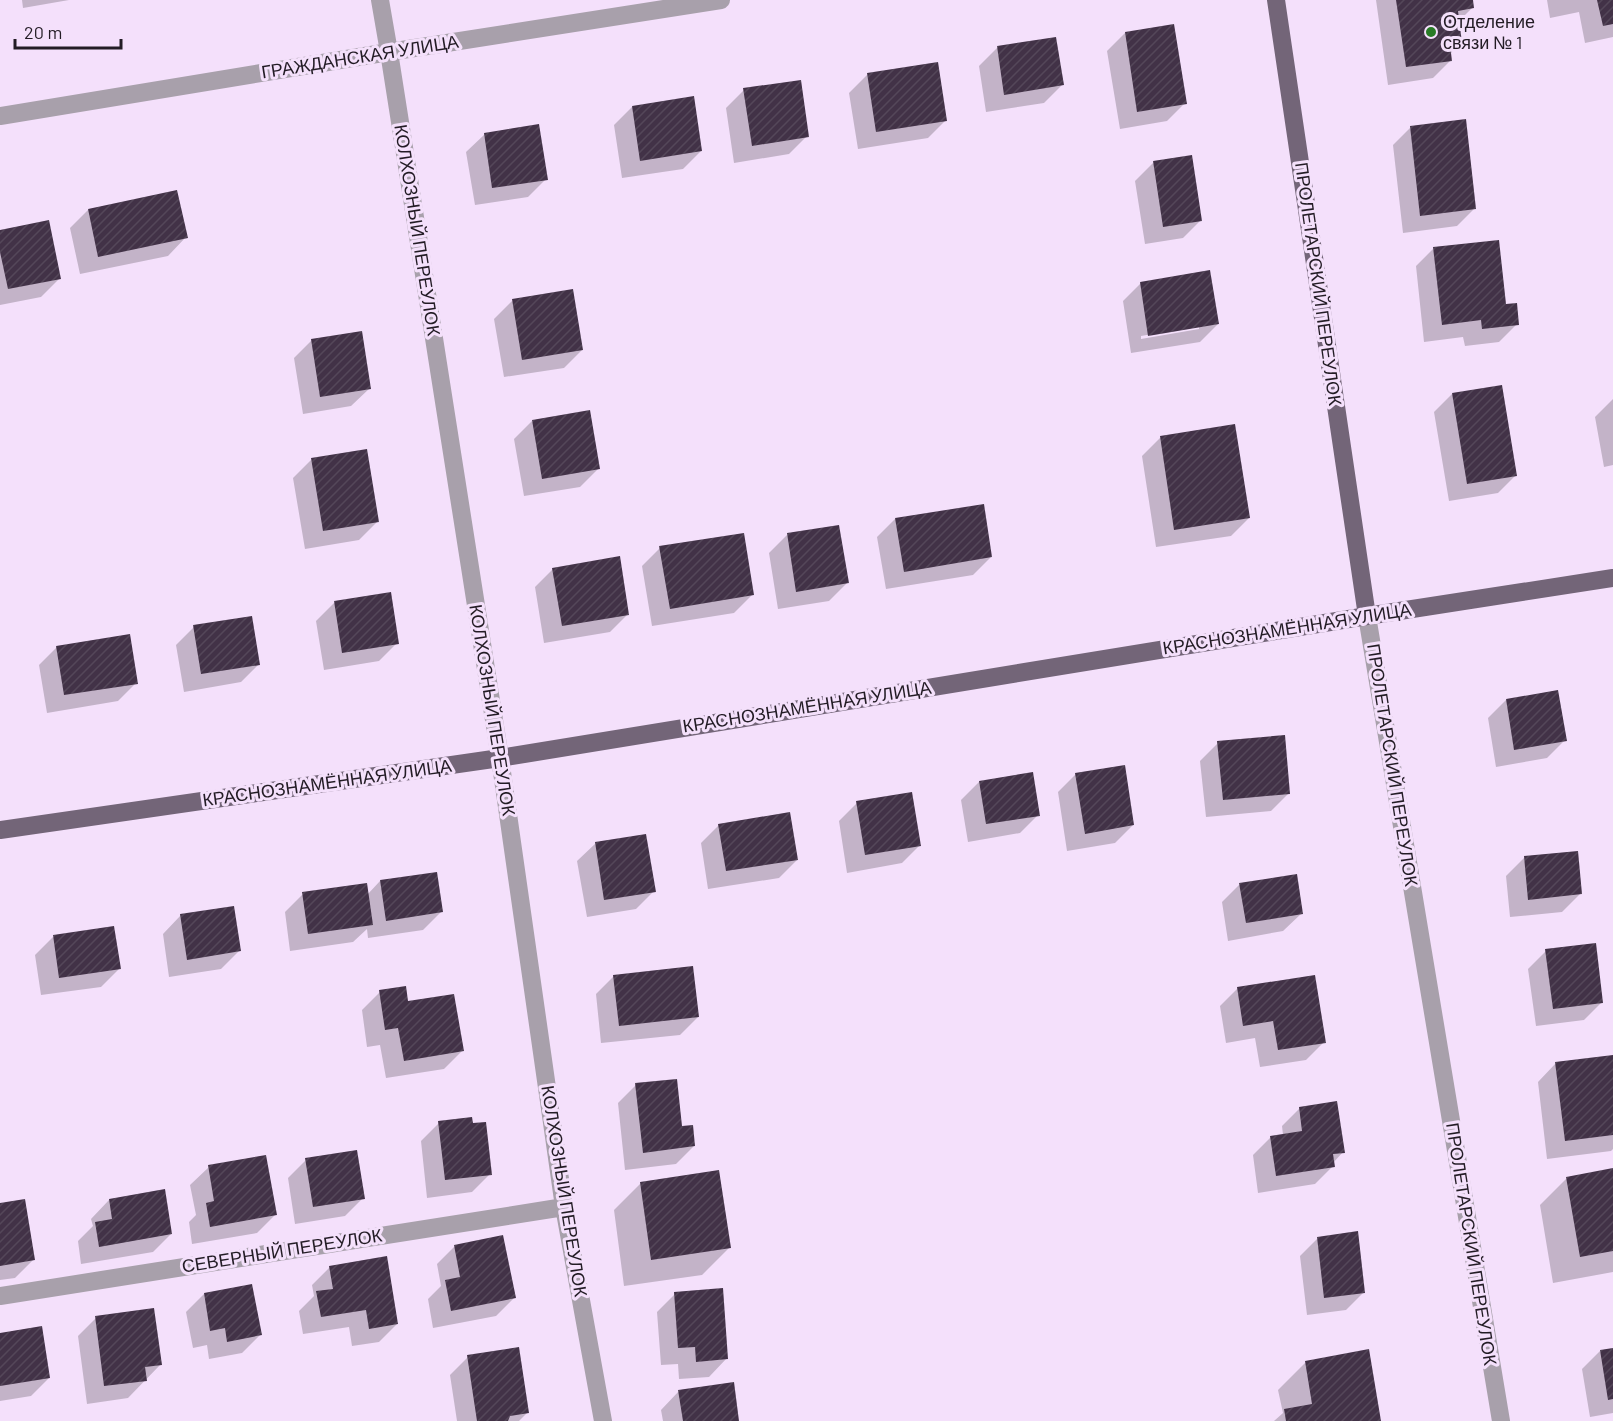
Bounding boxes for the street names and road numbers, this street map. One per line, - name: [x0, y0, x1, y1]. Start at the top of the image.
- street label: ГРАЖДАНСКАЯ УЛИЦА: [260, 30, 460, 82]
- street label: КОЛХОЗНЫЙ ПЕРЕУЛОК: [390, 123, 446, 338]
- street label: ПРОЛЕТАРСКИЙ ПЕРЕУЛОК: [1291, 161, 1347, 407]
- street label: КРАСНОЗНАМЁННАЯ УЛИЦА: [1161, 597, 1413, 659]
- street label: КОЛХОЗНЫЙ ПЕРЕУЛОК: [465, 603, 521, 818]
- street label: ПРОЛЕТАРСКИЙ ПЕРЕУЛОК: [1363, 642, 1423, 888]
- street label: КРАСНОЗНАМЁННАЯ УЛИЦА: [681, 675, 933, 737]
- street label: КРАСНОЗНАМЁННАЯ УЛИЦА: [201, 754, 453, 810]
- street label: КОЛХОЗНЫЙ ПЕРЕУЛОК: [537, 1084, 593, 1299]
- street label: ПРОЛЕТАРСКИЙ ПЕРЕУЛОК: [1442, 1121, 1502, 1367]
- street label: СЕВЕРНЫЙ ПЕРЕУЛОК: [180, 1223, 384, 1277]

